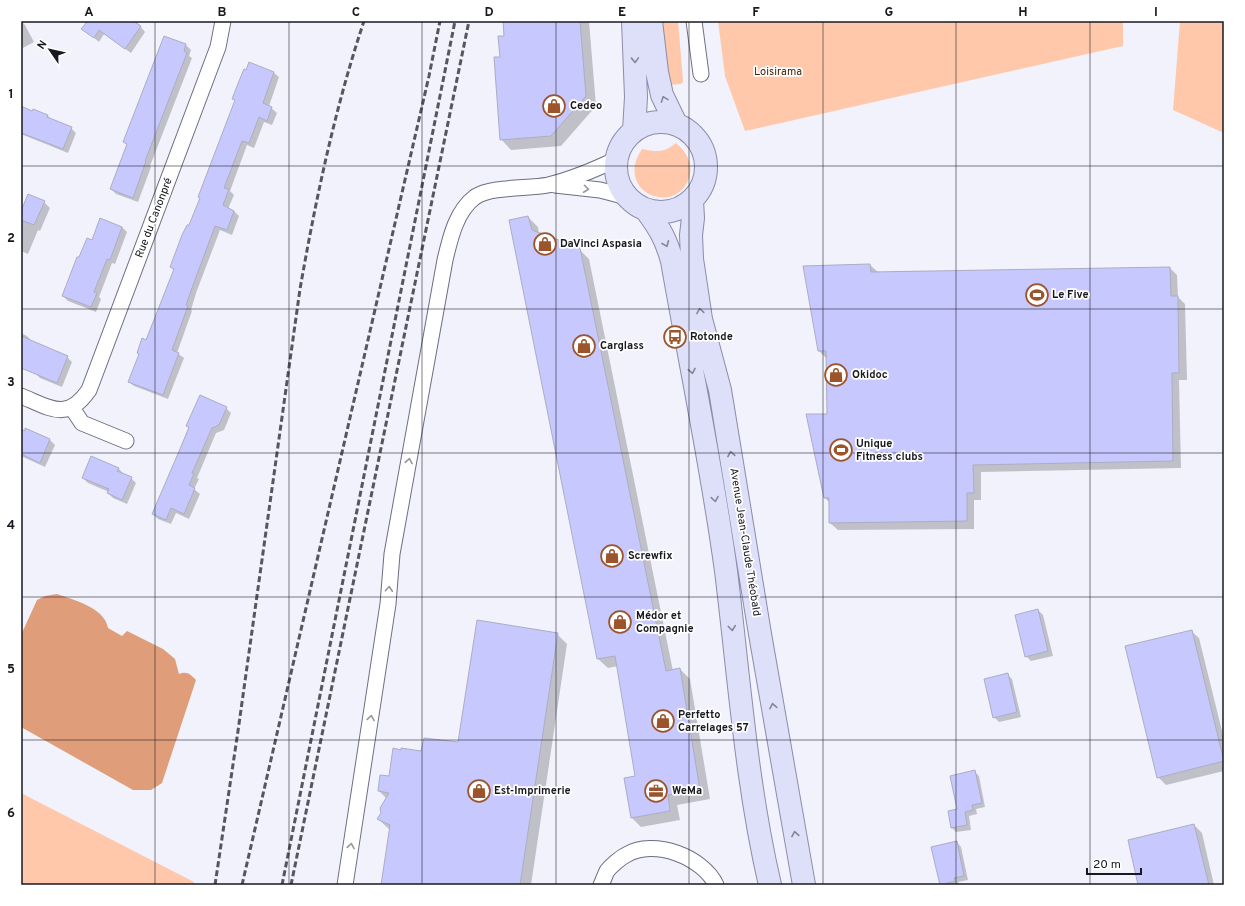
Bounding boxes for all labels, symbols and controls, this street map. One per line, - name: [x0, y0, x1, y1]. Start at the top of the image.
- text: A: [84, 5, 94, 21]
- text: B: [218, 5, 227, 21]
- text: C: [352, 5, 360, 21]
- text: D: [484, 5, 494, 21]
- text: E: [618, 5, 626, 21]
- text: F: [752, 5, 760, 21]
- text: G: [885, 5, 894, 21]
- text: H: [1018, 5, 1028, 21]
- text: I: [1154, 5, 1158, 21]
- north arrow: [30, 30, 70, 70]
- text: N: [35, 38, 51, 52]
- one-way arrow: [631, 57, 639, 63]
- park label: Loisirama: [754, 65, 802, 79]
- text: 1: [8, 87, 14, 103]
- shop icon: Cedeo: [541, 93, 567, 119]
- one-way arrow: [661, 96, 669, 103]
- place label: Cedeo: [570, 99, 602, 113]
- street label: Rue du Canonpré: [132, 176, 176, 260]
- one-way arrow: [583, 184, 589, 193]
- text: 2: [7, 231, 15, 247]
- shop icon: DaVinci Aspasia: [532, 231, 558, 257]
- place label: DaVinci Aspasia: [560, 237, 642, 251]
- one-way arrow: [662, 240, 670, 247]
- sports icon: Le Five: [1024, 282, 1050, 308]
- place label: Le Five: [1052, 288, 1089, 302]
- one-way arrow: [696, 308, 705, 314]
- bus stop icon: Rotonde: [662, 324, 688, 350]
- place label: Rotonde: [690, 330, 733, 344]
- shop icon: Carglass: [571, 333, 597, 359]
- place label: Carglass: [600, 339, 644, 353]
- shop icon: Okidoc: [823, 362, 849, 388]
- one-way arrow: [687, 368, 696, 374]
- place label: Okidoc: [852, 368, 888, 382]
- text: 3: [7, 375, 15, 391]
- sports icon: Unique Fitness clubs: [828, 437, 854, 463]
- place label: Unique Fitness clubs: [856, 437, 923, 464]
- one-way arrow: [727, 451, 736, 457]
- one-way arrow: [404, 458, 413, 464]
- street label: Avenue Jean-Claude Théobald: [726, 467, 764, 617]
- one-way arrow: [710, 496, 719, 502]
- text: 4: [7, 518, 15, 534]
- shop icon: Screwfix: [599, 543, 625, 569]
- place label: Screwfix: [628, 549, 673, 563]
- one-way arrow: [385, 586, 394, 592]
- shop icon: Médor et Compagnie: [607, 609, 633, 635]
- place label: Médor et Compagnie: [636, 609, 694, 636]
- one-way arrow: [728, 625, 737, 631]
- text: 5: [7, 662, 15, 678]
- one-way arrow: [769, 703, 778, 709]
- shop icon: Perfetto Carrelages 57: [650, 708, 676, 734]
- place label: Perfetto Carrelages 57: [678, 708, 749, 735]
- one-way arrow: [366, 715, 375, 721]
- shop icon: Est-Imprimerie: [466, 778, 492, 804]
- office icon: WeMa: [643, 778, 669, 804]
- place label: Est-Imprimerie: [494, 784, 571, 798]
- place label: WeMa: [672, 784, 702, 798]
- text: 6: [7, 806, 15, 822]
- one-way arrow: [791, 831, 800, 837]
- one-way arrow: [346, 843, 355, 850]
- scale bar: [1087, 850, 1141, 876]
- text: 20 m: [1093, 857, 1121, 873]

